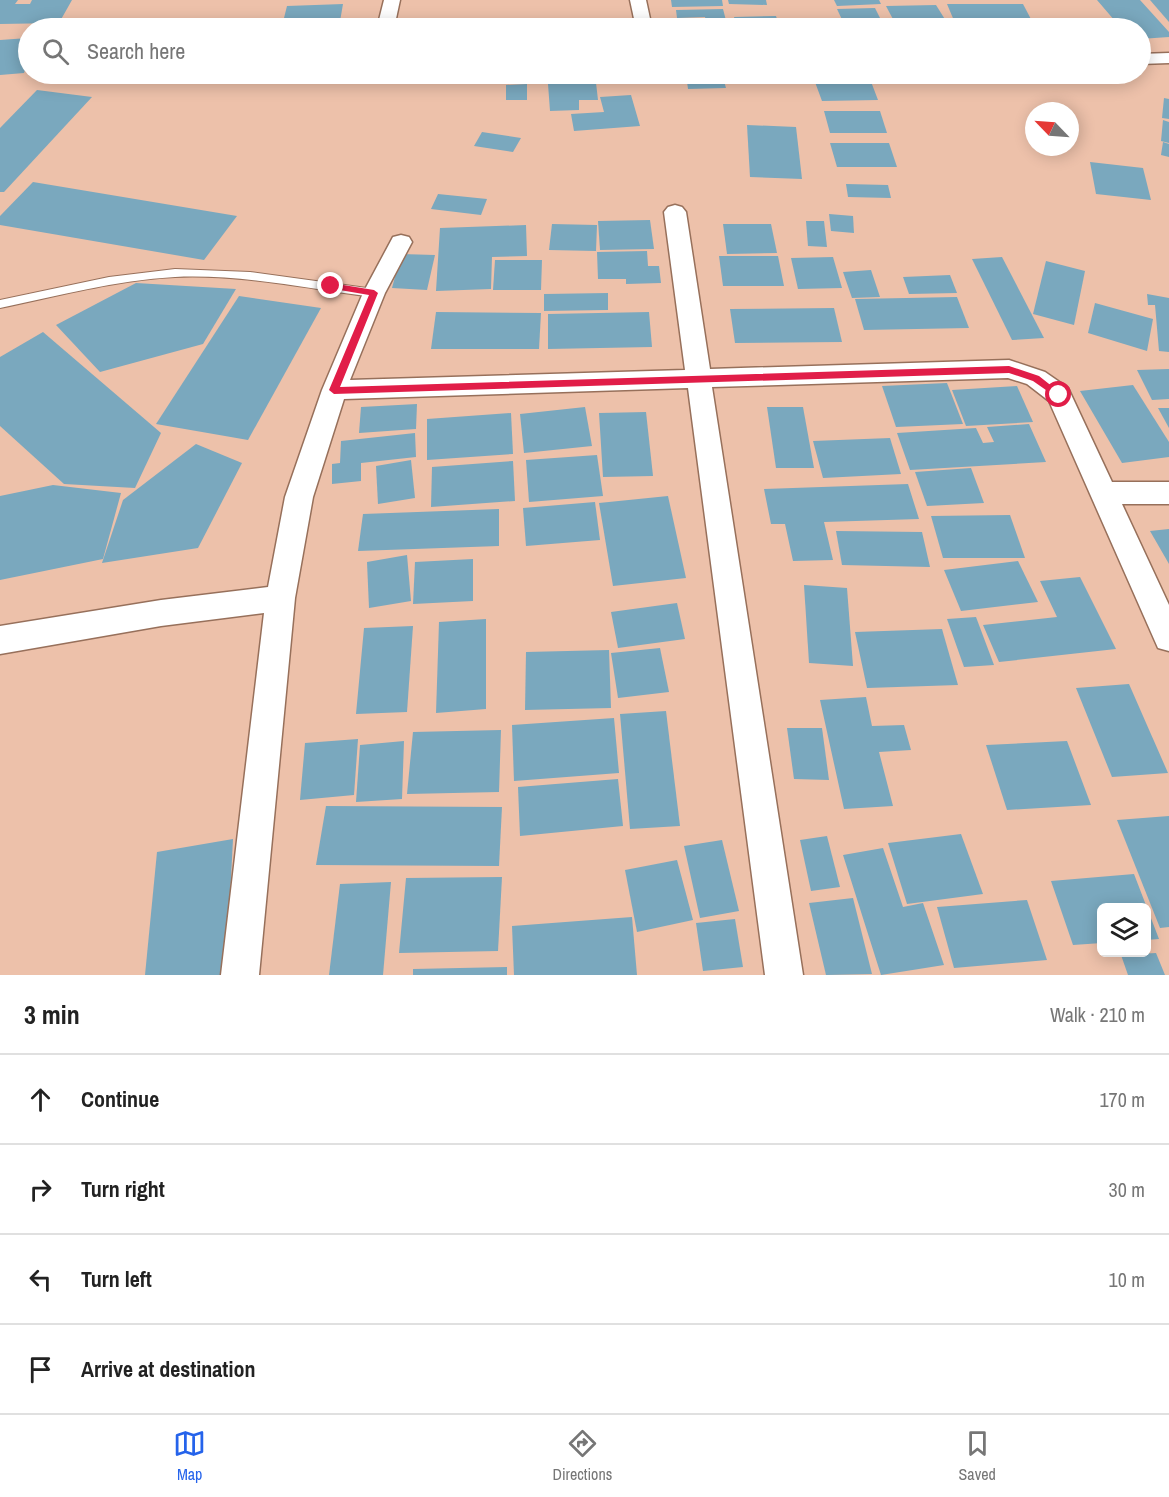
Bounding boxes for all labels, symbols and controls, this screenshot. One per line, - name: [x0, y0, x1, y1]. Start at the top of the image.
- search box: [18, 18, 1151, 84]
- icon: search: [39, 35, 72, 68]
- text: Search here: [87, 36, 185, 66]
- north arrow: [1025, 102, 1079, 156]
- route end: [317, 272, 343, 298]
- route start: [1045, 381, 1071, 407]
- map controls: [1097, 903, 1151, 957]
- button: layers: [1097, 903, 1151, 957]
- text: 3 min: [24, 997, 80, 1032]
- text: Walk · 210 m: [1050, 1001, 1145, 1028]
- icon: ahead: [24, 1083, 57, 1116]
- text: Continue: [81, 1084, 159, 1114]
- text: 170 m: [1099, 1086, 1145, 1113]
- icon: right: [24, 1173, 57, 1206]
- text: Turn right: [81, 1174, 165, 1204]
- text: 30 m: [1109, 1176, 1145, 1203]
- icon: left: [24, 1263, 57, 1296]
- text: Turn left: [81, 1264, 152, 1294]
- text: 10 m: [1109, 1266, 1145, 1293]
- icon: arrive: [24, 1353, 57, 1386]
- text: Arrive at destination: [81, 1354, 255, 1384]
- tab: Map: [173, 1427, 206, 1485]
- tab: Directions: [552, 1427, 612, 1485]
- tab: Saved: [959, 1427, 996, 1485]

